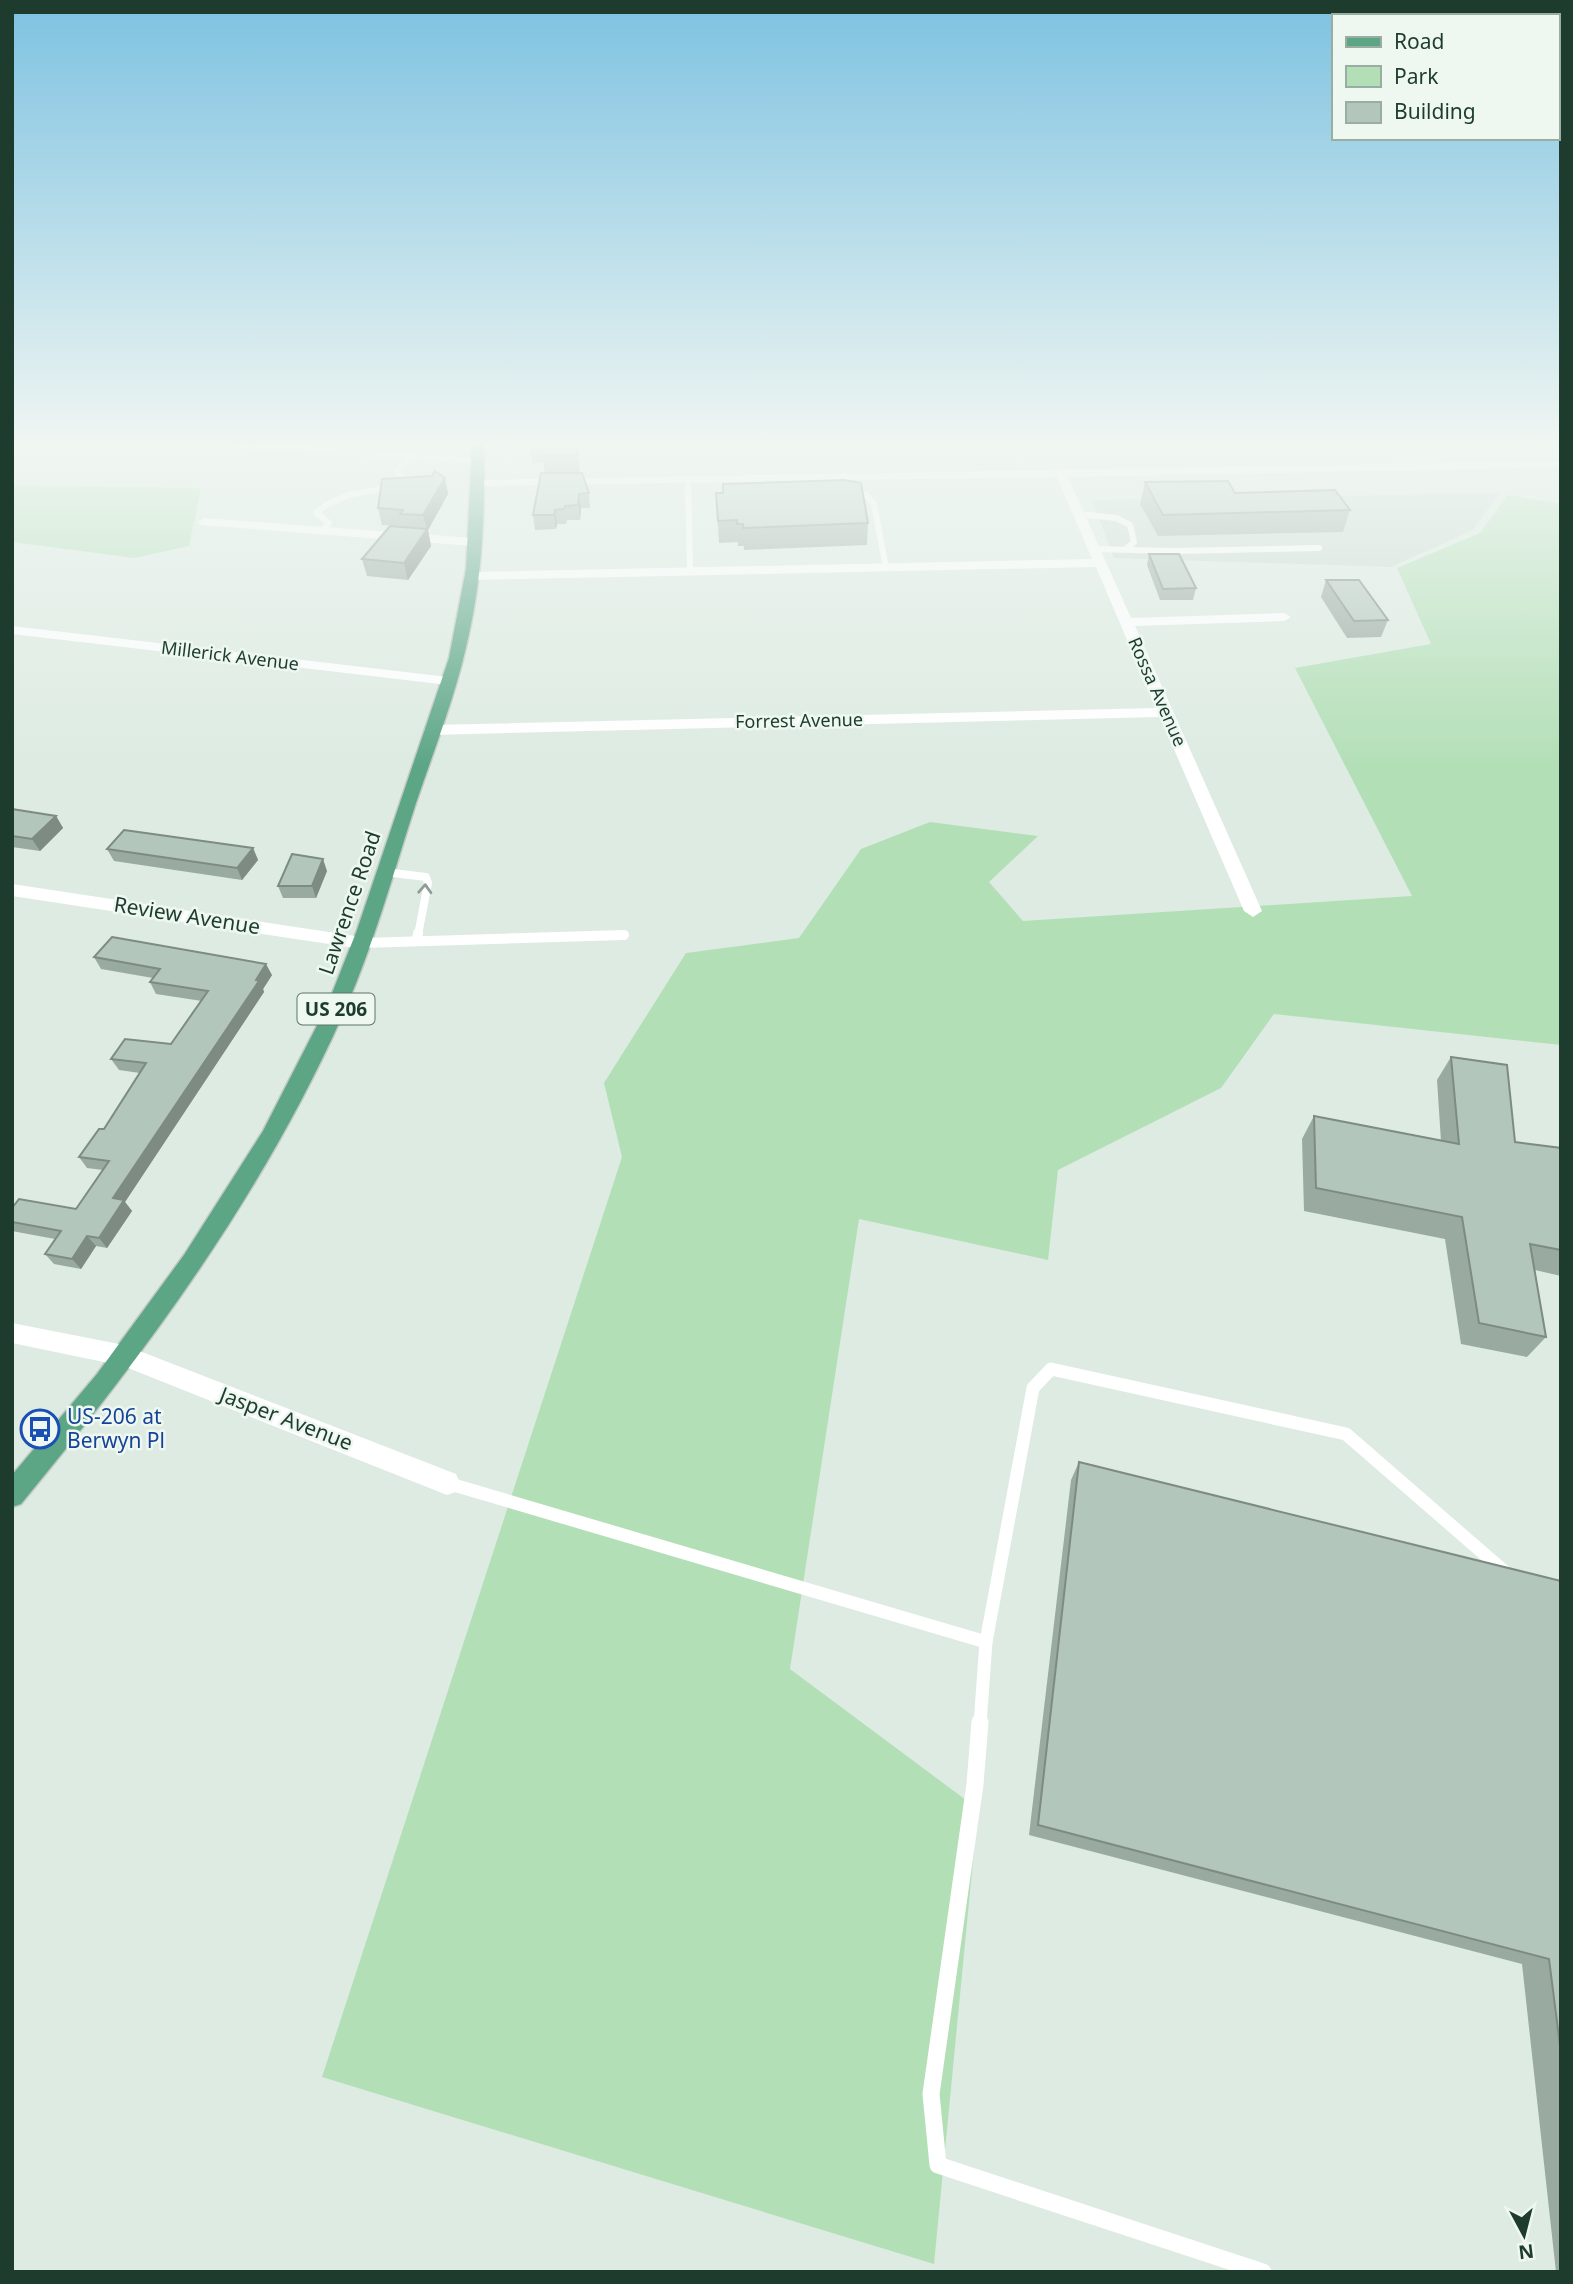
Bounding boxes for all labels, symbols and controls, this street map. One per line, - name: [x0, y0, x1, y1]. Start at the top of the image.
- legend: [1332, 14, 1559, 140]
- text: Road: [1394, 27, 1444, 55]
- text: Park: [1394, 62, 1439, 90]
- text: Building: [1394, 97, 1476, 125]
- street label: Rossa Avenue: [1123, 633, 1193, 750]
- street label: Millerick Avenue: [160, 635, 300, 675]
- street label: Forrest Avenue: [735, 707, 863, 733]
- street label: Lawrence Road: [311, 827, 387, 978]
- one-way arrow: [417, 883, 432, 894]
- street label: Review Avenue: [112, 890, 262, 940]
- road number: US 206: [298, 993, 374, 1024]
- street label: Jasper Avenue: [214, 1379, 357, 1456]
- place label: US-206 at Berwyn Pl: [67, 1402, 165, 1454]
- bus stop icon: US-206 at Berwyn Pl: [19, 1408, 61, 1450]
- north arrow: [1489, 2200, 1559, 2270]
- text: N: [1517, 2238, 1535, 2266]

